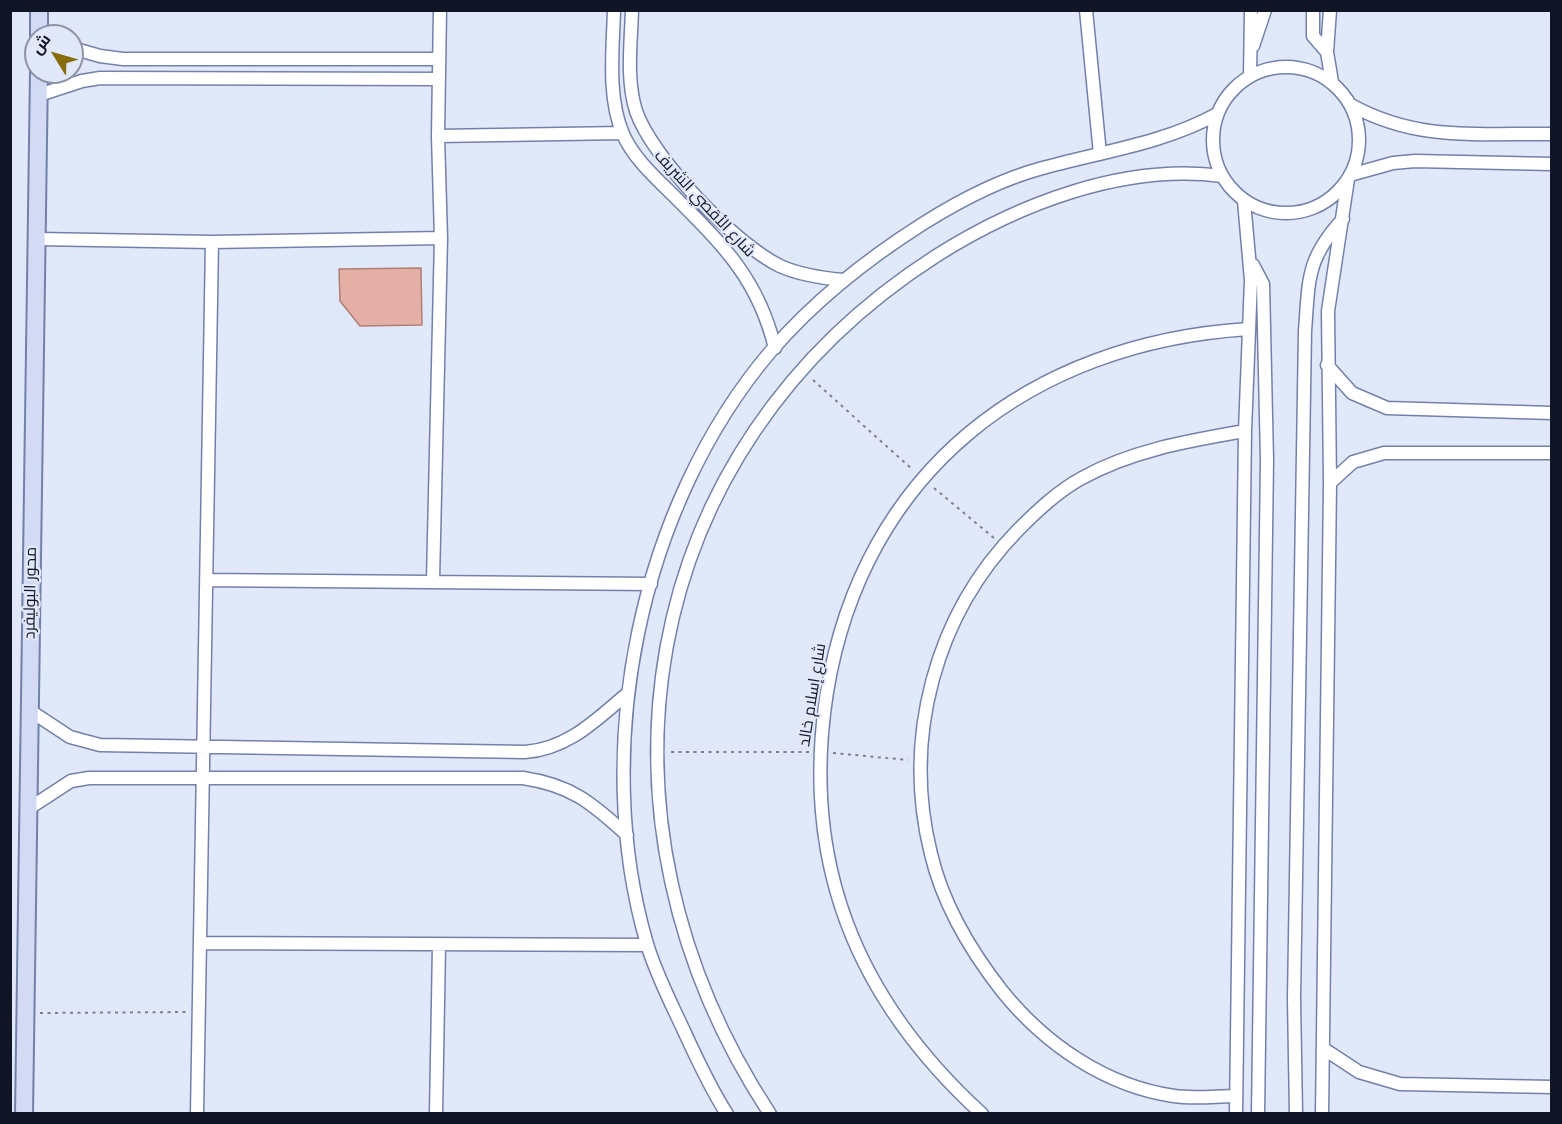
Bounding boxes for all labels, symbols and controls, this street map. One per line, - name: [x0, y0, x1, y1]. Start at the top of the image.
- north arrow: [24, 24, 84, 84]
- text: ش: [26, 30, 55, 59]
- street label: شارع الأقصي الشريف: [650, 147, 758, 261]
- street label: محور البوليفرد: [21, 547, 41, 639]
- street label: شارع إسلام خالد: [795, 642, 831, 748]

